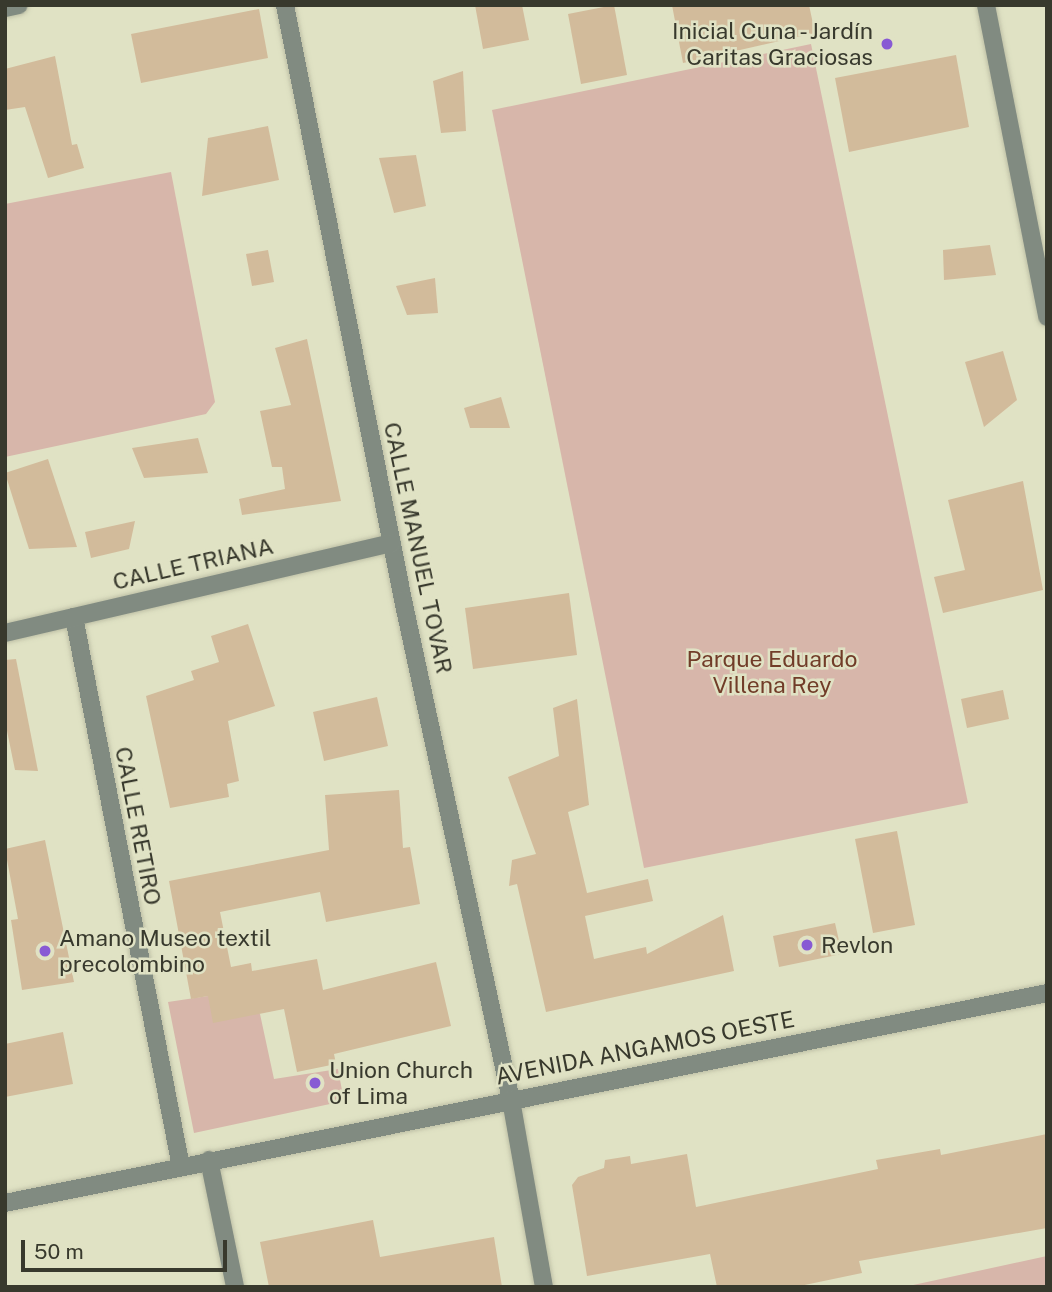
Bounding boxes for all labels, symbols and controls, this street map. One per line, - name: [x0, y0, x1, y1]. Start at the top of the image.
- place label: Inicial Cuna - Jardín Caritas Graciosas: [666, 17, 873, 71]
- marker: Inicial Cuna - Jardín Caritas Graciosas: [879, 36, 895, 52]
- street label: CALLE MANUEL TOVAR: [378, 420, 458, 676]
- street label: CALLE TRIANA: [110, 532, 276, 596]
- park label: Parque Eduardo Villena Rey: [686, 645, 858, 699]
- street label: CALLE RETIRO: [109, 744, 167, 908]
- place label: Amano Museo textil precolombino: [59, 924, 272, 978]
- place label: Revlon: [821, 931, 893, 959]
- marker: Revlon: [799, 937, 815, 953]
- marker: Amano Museo textil precolombino: [37, 943, 53, 959]
- street label: AVENIDA ANGAMOS OESTE: [493, 1005, 797, 1091]
- place label: Union Church of Lima: [329, 1056, 473, 1110]
- marker: Union Church of Lima: [307, 1075, 323, 1091]
- scale bar: [24, 1226, 231, 1270]
- text: 50 m: [34, 1239, 84, 1264]

